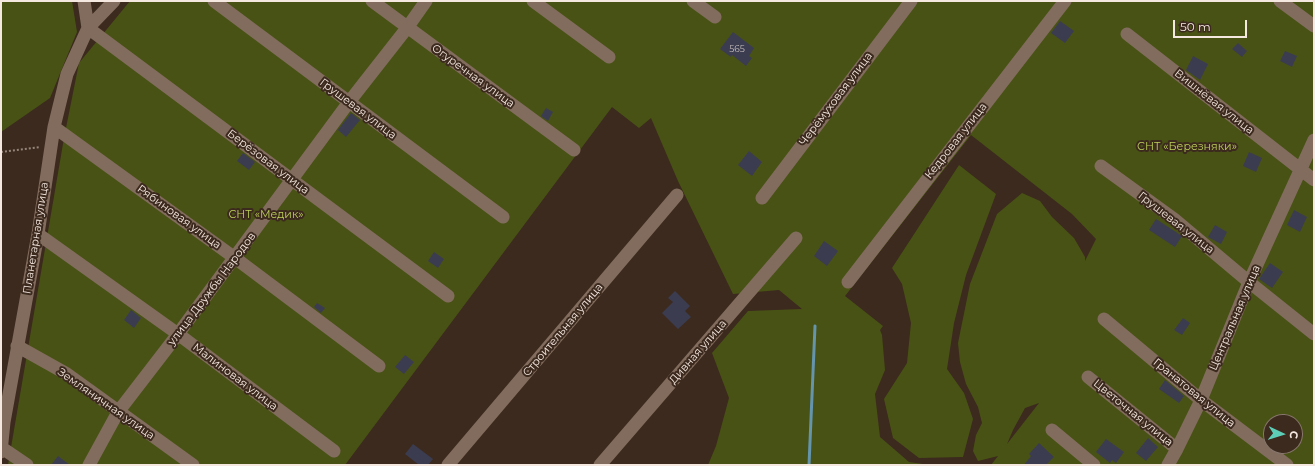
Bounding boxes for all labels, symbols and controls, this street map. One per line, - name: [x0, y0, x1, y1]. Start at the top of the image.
- scale bar: [1175, 12, 1249, 38]
- text: 50 m: [1180, 19, 1211, 34]
- street label: Огуречная улица: [429, 41, 517, 111]
- house number: 565: [729, 44, 745, 54]
- street label: Черёмуховая улица: [797, 50, 875, 148]
- street label: Вишнёвая улица: [1172, 67, 1256, 137]
- street label: Грушевая улица: [317, 76, 399, 142]
- street label: Кедровая улица: [922, 100, 990, 182]
- street label: Берёзовая улица: [225, 127, 311, 197]
- park label: СНТ «Березняки»: [1137, 140, 1237, 154]
- street label: Планетарная улица: [21, 181, 51, 295]
- street label: Рябиновая улица: [135, 182, 223, 252]
- street label: Грушевая улица: [1135, 189, 1217, 257]
- park label: СНТ «Медик»: [228, 208, 304, 222]
- street label: улица Дружбы Народов: [165, 230, 259, 348]
- street label: Центральная улица: [1207, 263, 1263, 373]
- street label: Строительная улица: [520, 281, 606, 379]
- street label: Дивная улица: [667, 317, 729, 387]
- street label: Малиновая улица: [190, 341, 280, 413]
- street label: Гранатовая улица: [1150, 356, 1238, 430]
- street label: Земляничная улица: [55, 366, 157, 442]
- street label: Цветочная улица: [1091, 377, 1175, 449]
- north arrow: [1263, 414, 1303, 454]
- text: С: [1287, 430, 1301, 439]

